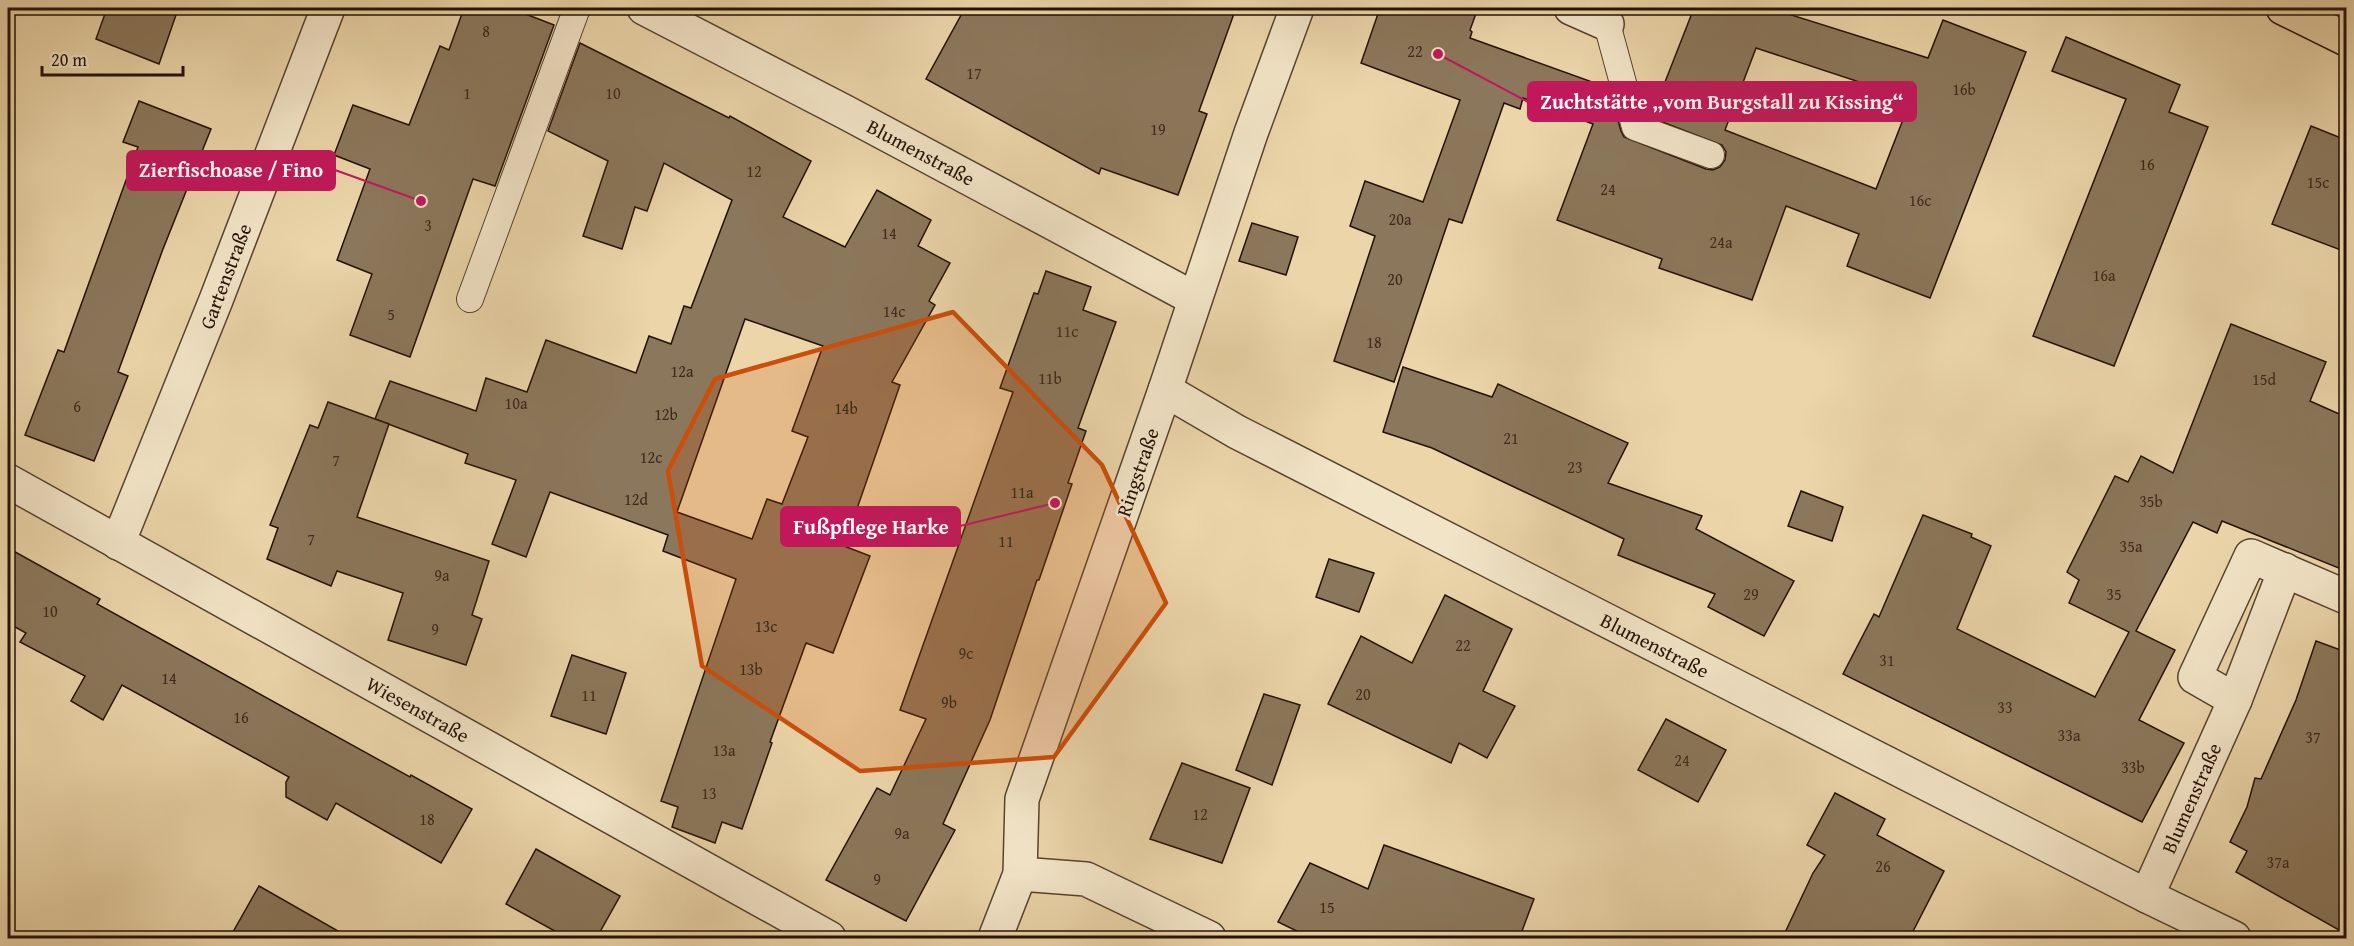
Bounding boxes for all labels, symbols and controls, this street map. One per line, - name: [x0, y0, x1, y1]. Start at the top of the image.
- house number: 8: [482, 19, 490, 43]
- scale bar: [42, 39, 183, 77]
- house number: 22: [1407, 39, 1423, 63]
- text: 20 m: [51, 46, 87, 73]
- house number: 17: [966, 61, 982, 85]
- house number: 16b: [1952, 77, 1976, 101]
- house number: 1: [463, 81, 471, 105]
- house number: 10: [605, 81, 621, 105]
- callout: Zuchtstätte „vom Burgstall zu Kissing“: [1528, 82, 1916, 121]
- text: Zuchtstätte „vom Burgstall zu Kissing“: [1540, 86, 1904, 117]
- street label: Blumenstraße: [862, 111, 980, 193]
- house number: 19: [1150, 117, 1166, 141]
- callout: Zierfischoase / Fino: [127, 151, 335, 190]
- house number: 16: [2139, 152, 2155, 176]
- text: Zierfischoase / Fino: [139, 154, 323, 185]
- house number: 12: [746, 159, 762, 183]
- house number: 15c: [2307, 170, 2329, 194]
- house number: 24: [1600, 177, 1616, 201]
- house number: 16c: [1909, 188, 1931, 212]
- house number: 20a: [1389, 207, 1412, 231]
- house number: 3: [424, 213, 432, 237]
- street label: Gartenstraße: [192, 219, 258, 333]
- house number: 14: [881, 221, 897, 245]
- house number: 24a: [1710, 230, 1733, 254]
- house number: 16a: [2093, 263, 2116, 287]
- house number: 20: [1387, 267, 1403, 291]
- house number: 14c: [883, 299, 905, 323]
- house number: 5: [387, 302, 395, 326]
- house number: 11c: [1056, 319, 1078, 343]
- house number: 18: [1366, 330, 1382, 354]
- house number: 12a: [671, 359, 694, 383]
- house number: 11b: [1038, 366, 1062, 390]
- house number: 15d: [2252, 367, 2276, 391]
- house number: 10a: [505, 391, 528, 415]
- house number: 6: [73, 394, 81, 418]
- house number: 14b: [834, 396, 858, 420]
- house number: 12b: [654, 402, 678, 426]
- street label: Ringstraße: [1108, 424, 1166, 520]
- house number: 21: [1503, 426, 1519, 450]
- house number: 12c: [640, 445, 662, 469]
- house number: 7: [332, 448, 340, 472]
- house number: 23: [1567, 455, 1583, 479]
- house number: 11a: [1011, 480, 1034, 504]
- house number: 12d: [624, 487, 648, 511]
- house number: 35b: [2139, 489, 2163, 513]
- callout: Fußpflege Harke: [781, 507, 960, 546]
- text: Fußpflege Harke: [793, 511, 949, 542]
- house number: 7: [307, 527, 315, 551]
- house number: 11: [998, 529, 1014, 553]
- house number: 35a: [2120, 534, 2143, 558]
- house number: 9a: [434, 563, 450, 587]
- house number: 29: [1743, 582, 1759, 606]
- house number: 35: [2106, 582, 2122, 606]
- house number: 10: [42, 599, 58, 623]
- street label: Blumenstraße: [1596, 605, 1714, 685]
- house number: 13c: [755, 614, 777, 638]
- house number: 9: [431, 617, 439, 641]
- house number: 22: [1455, 633, 1471, 657]
- house number: 9c: [959, 641, 973, 665]
- house number: 31: [1879, 648, 1895, 672]
- house number: 13b: [739, 657, 763, 681]
- house number: 14: [161, 666, 177, 690]
- street label: Wiesenstraße: [361, 669, 475, 749]
- house number: 20: [1355, 682, 1371, 706]
- house number: 11: [581, 683, 597, 707]
- house number: 9b: [941, 690, 957, 714]
- house number: 33: [1997, 695, 2013, 719]
- house number: 16: [233, 705, 249, 729]
- house number: 33a: [2058, 723, 2081, 747]
- house number: 37: [2305, 725, 2321, 749]
- house number: 13a: [713, 738, 736, 762]
- street label: Blumenstraße: [2154, 738, 2228, 858]
- house number: 24: [1674, 748, 1690, 772]
- house number: 33b: [2121, 755, 2145, 779]
- house number: 13: [701, 781, 717, 805]
- house number: 12: [1192, 802, 1208, 826]
- house number: 18: [419, 807, 435, 831]
- house number: 9a: [894, 821, 910, 845]
- house number: 37a: [2267, 850, 2290, 874]
- house number: 26: [1875, 854, 1891, 878]
- house number: 9: [873, 867, 881, 891]
- house number: 15: [1319, 895, 1335, 919]

